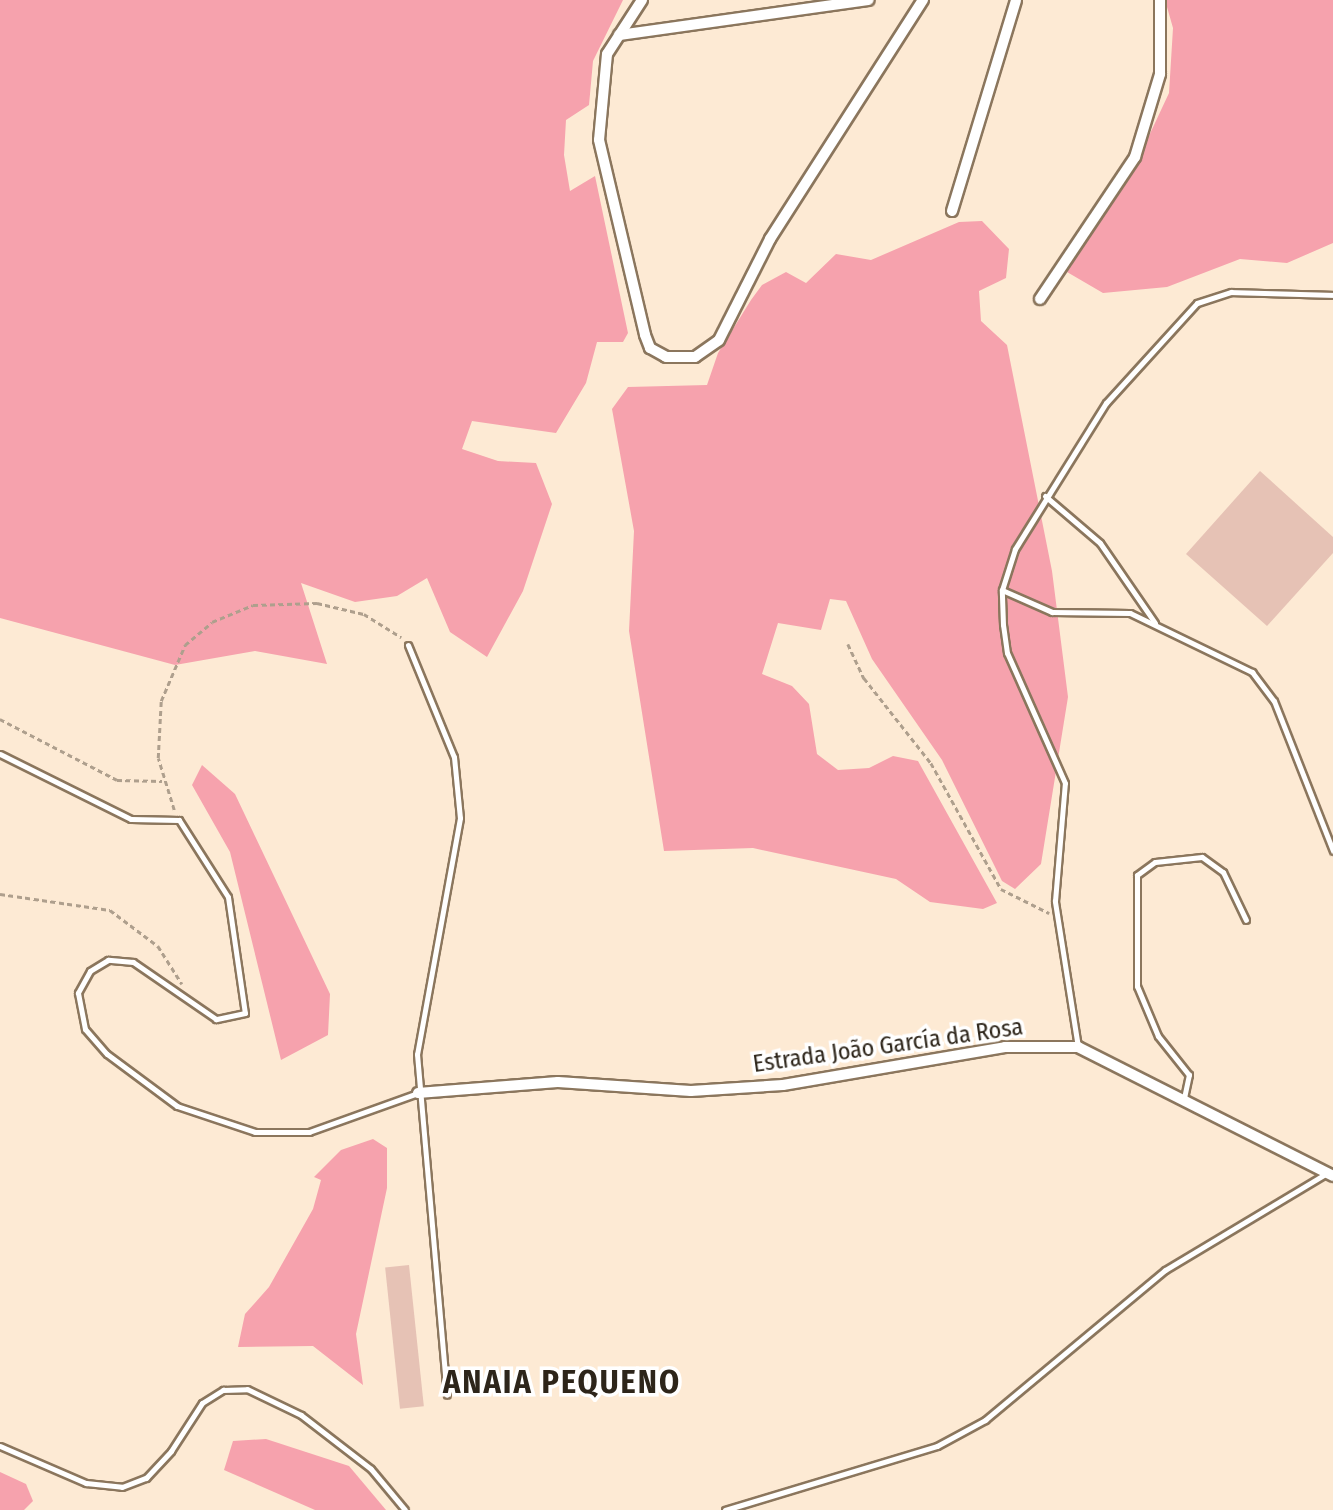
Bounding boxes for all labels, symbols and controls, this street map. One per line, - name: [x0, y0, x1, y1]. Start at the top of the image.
- street label: Estrada João García da Rosa: [751, 1013, 1025, 1079]
- district label: ANAIA PEQUENO: [445, 1363, 679, 1401]

